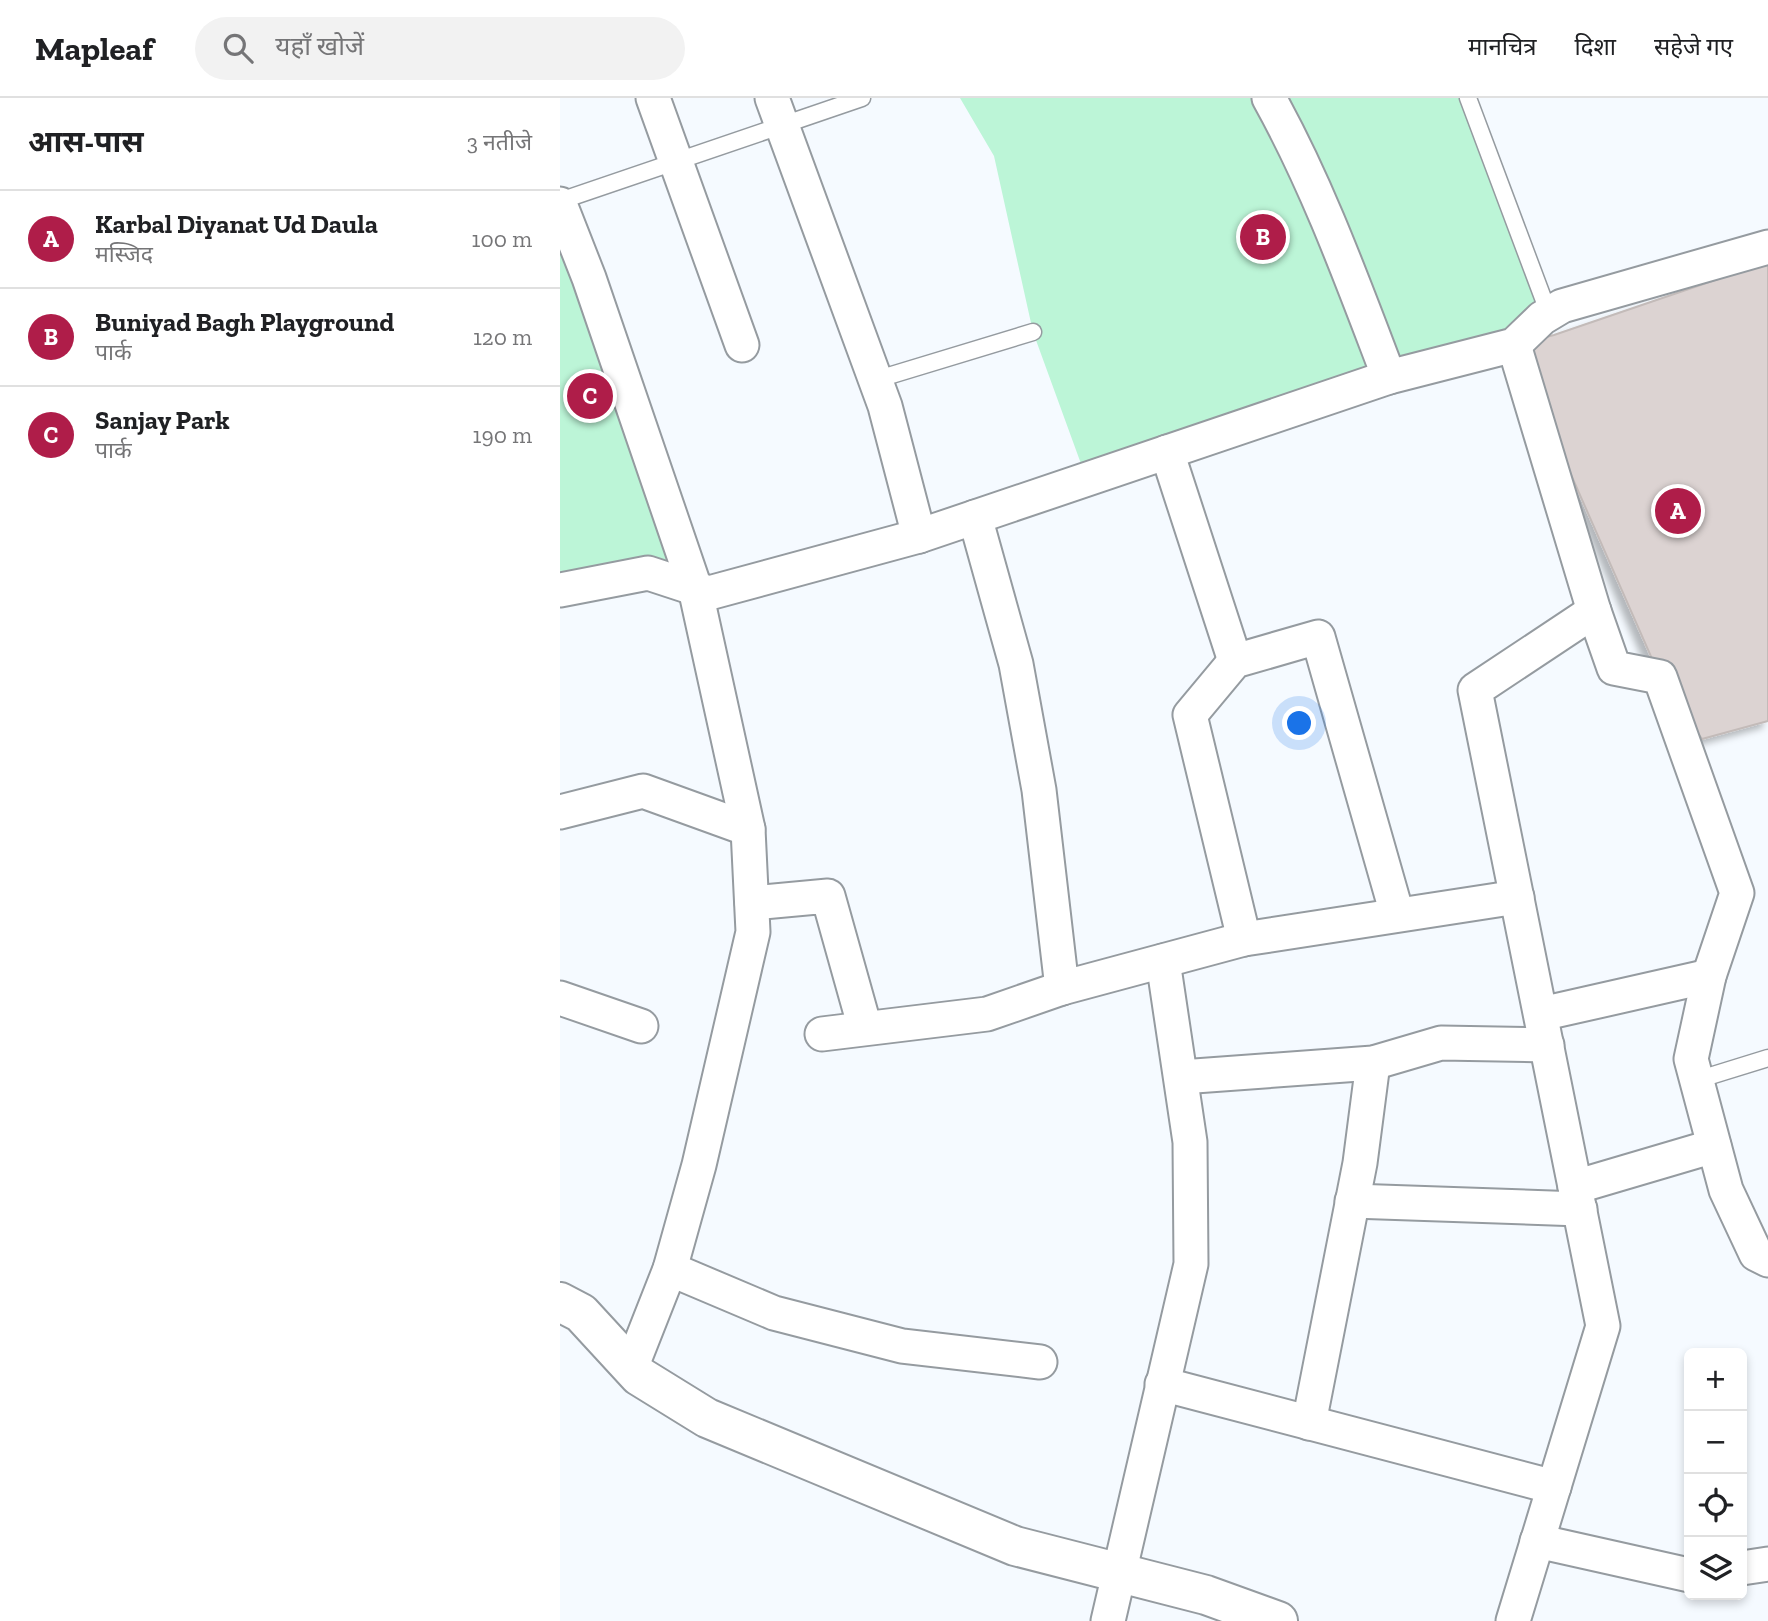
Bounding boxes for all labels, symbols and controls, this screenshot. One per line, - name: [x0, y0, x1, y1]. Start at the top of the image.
- search box: [195, 17, 685, 80]
- text: Mapleaf: [35, 29, 153, 68]
- icon: search: [219, 29, 257, 67]
- text: यहाँ खोजें: [275, 30, 364, 62]
- text: मानचित्र: [1468, 32, 1536, 61]
- text: दिशा: [1574, 32, 1616, 61]
- text: सहेजे गए: [1654, 32, 1733, 61]
- text: आस-पास: [28, 124, 144, 160]
- text: 3 नतीजे: [467, 128, 532, 156]
- text: Karbal Diyanat Ud Daula: [95, 208, 378, 240]
- pin: B: [1240, 211, 1286, 263]
- text: A: [43, 225, 59, 253]
- text: 100 m: [472, 225, 532, 253]
- text: मस्जिद: [95, 240, 153, 268]
- text: Buniyad Bagh Playground: [95, 306, 394, 338]
- text: B: [44, 323, 58, 351]
- text: 120 m: [473, 323, 532, 351]
- text: पार्क: [95, 338, 132, 366]
- pin: C: [567, 370, 613, 422]
- text: Sanjay Park: [95, 404, 230, 436]
- text: C: [44, 421, 58, 449]
- text: 190 m: [473, 421, 532, 449]
- text: पार्क: [95, 436, 132, 464]
- pin: A: [1655, 485, 1701, 537]
- your location: [1282, 706, 1316, 740]
- map controls: [1684, 1348, 1747, 1600]
- button: +: [1684, 1348, 1747, 1411]
- button: −: [1684, 1411, 1747, 1474]
- button: locate: [1684, 1474, 1747, 1537]
- button: layers: [1684, 1537, 1747, 1600]

